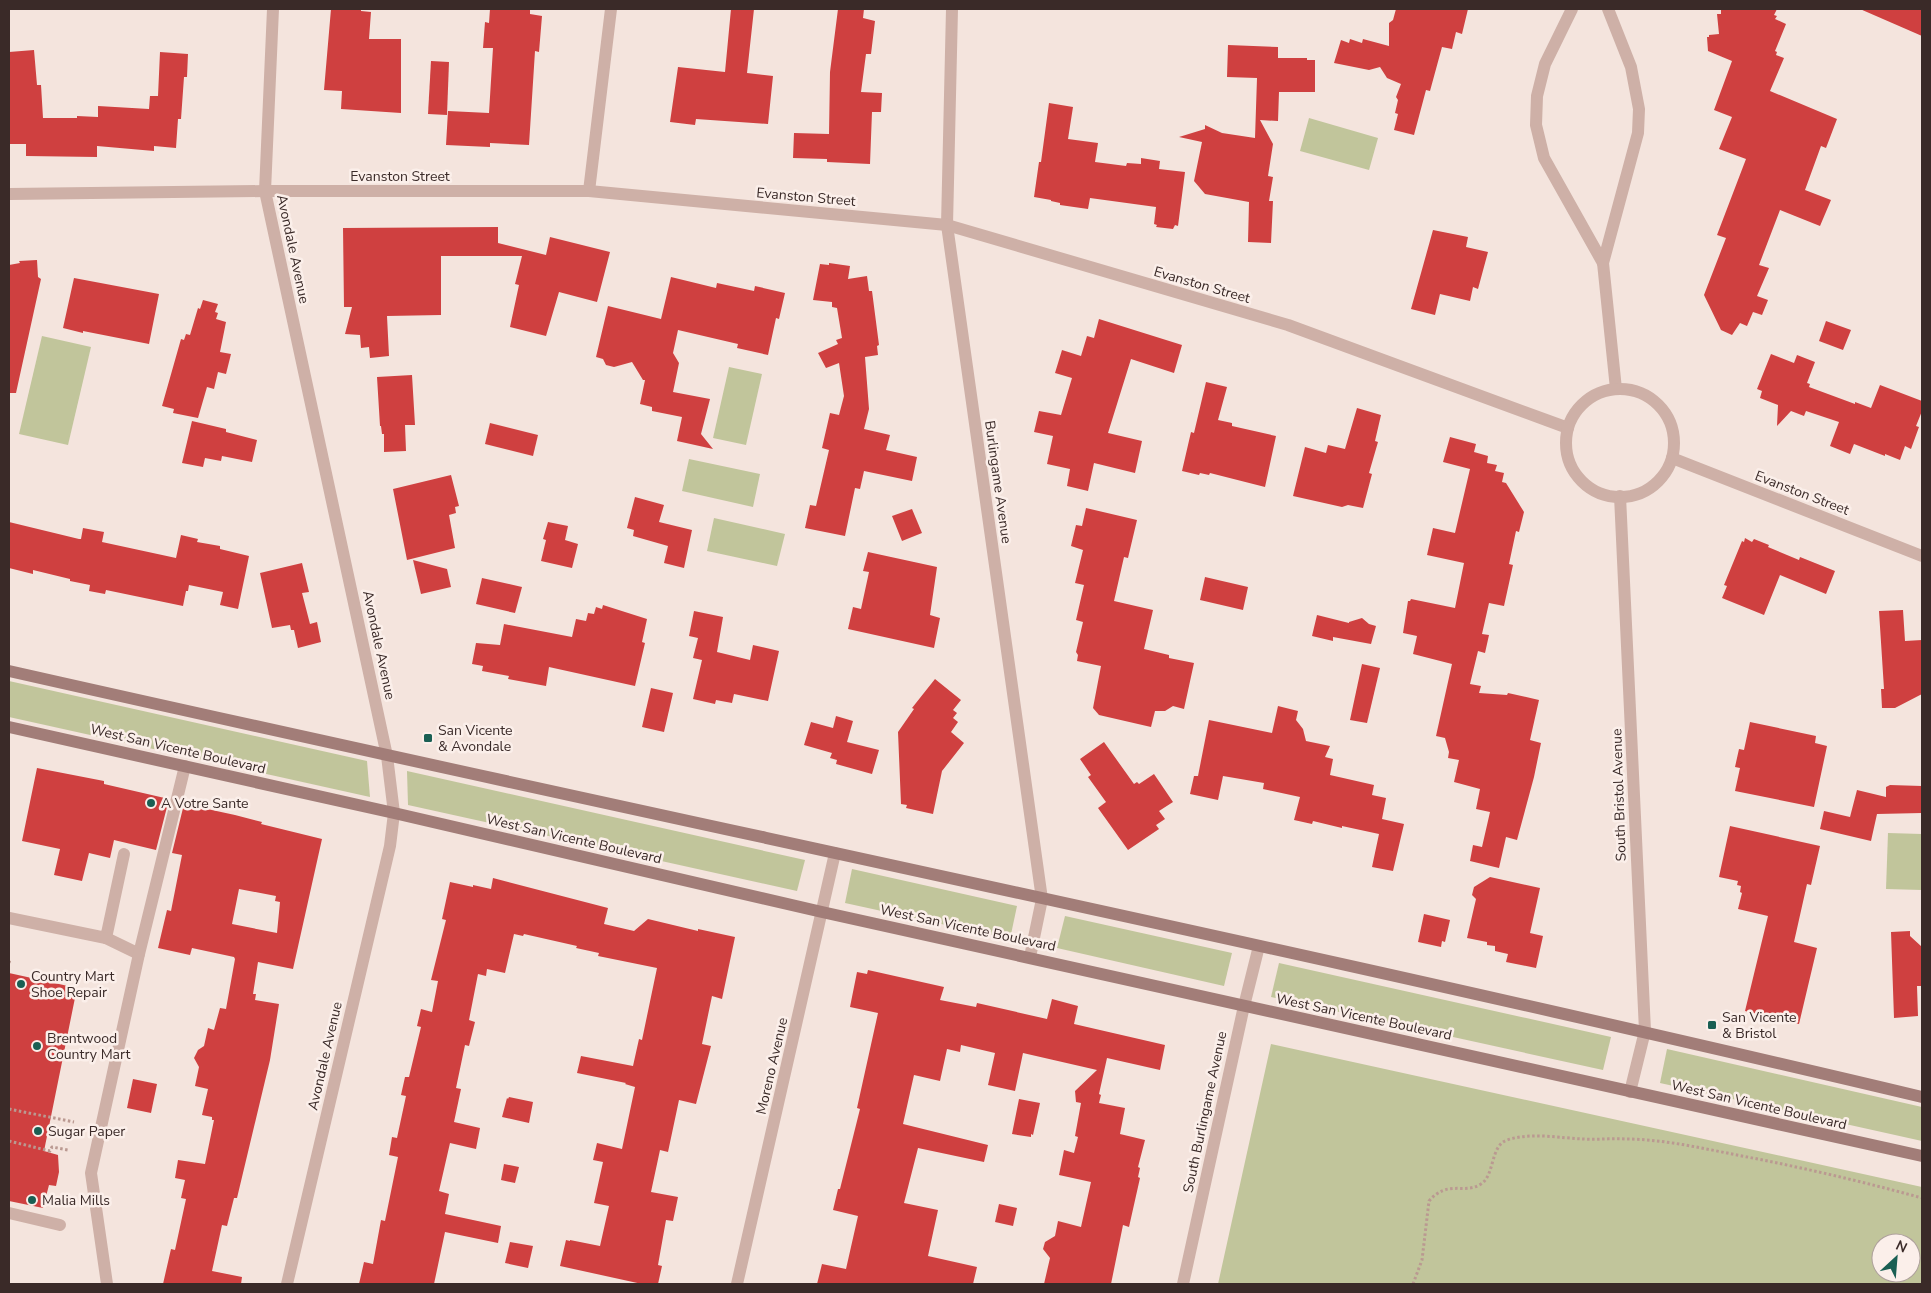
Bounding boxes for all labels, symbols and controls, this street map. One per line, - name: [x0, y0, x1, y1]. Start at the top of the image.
- street label: Evanston Street: [350, 167, 450, 186]
- street label: Evanston Street: [756, 183, 856, 211]
- street label: Avondale Avenue: [272, 193, 314, 305]
- street label: Evanston Street: [1152, 262, 1253, 308]
- street label: Burlingame Avenue: [980, 419, 1016, 545]
- street label: Evanston Street: [1752, 466, 1852, 520]
- street label: Avondale Avenue: [358, 589, 400, 701]
- street label: West San Vicente Boulevard: [88, 720, 268, 778]
- place label: San Vicente & Avondale: [438, 721, 513, 756]
- street label: South Bristol Avenue: [1607, 728, 1631, 862]
- marker: San Vicente & Avondale: [422, 732, 434, 744]
- place label: A Votre Sante: [161, 794, 248, 813]
- marker: A Votre Sante: [145, 797, 157, 809]
- street label: West San Vicente Boulevard: [484, 810, 664, 868]
- street label: West San Vicente Boulevard: [878, 900, 1058, 956]
- place label: Country Mart Shoe Repair: [31, 967, 114, 1002]
- marker: Country Mart Shoe Repair: [15, 978, 27, 990]
- street label: West San Vicente Boulevard: [1274, 989, 1454, 1045]
- street label: Avondale Avenue: [303, 1000, 347, 1112]
- place label: San Vicente & Bristol: [1722, 1008, 1797, 1043]
- street label: Moreno Avenue: [752, 1016, 792, 1116]
- marker: San Vicente & Bristol: [1706, 1019, 1718, 1031]
- place label: Brentwood Country Mart: [47, 1029, 130, 1064]
- street label: South Burlingame Avenue: [1179, 1029, 1231, 1195]
- marker: Brentwood Country Mart: [31, 1040, 43, 1052]
- street label: West San Vicente Boulevard: [1669, 1076, 1849, 1134]
- place label: Sugar Paper: [48, 1122, 125, 1141]
- marker: Sugar Paper: [32, 1125, 44, 1137]
- place label: Malia Mills: [42, 1191, 110, 1210]
- marker: Malia Mills: [26, 1194, 38, 1206]
- north arrow: [1871, 1233, 1921, 1283]
- text: N: [1893, 1236, 1910, 1258]

